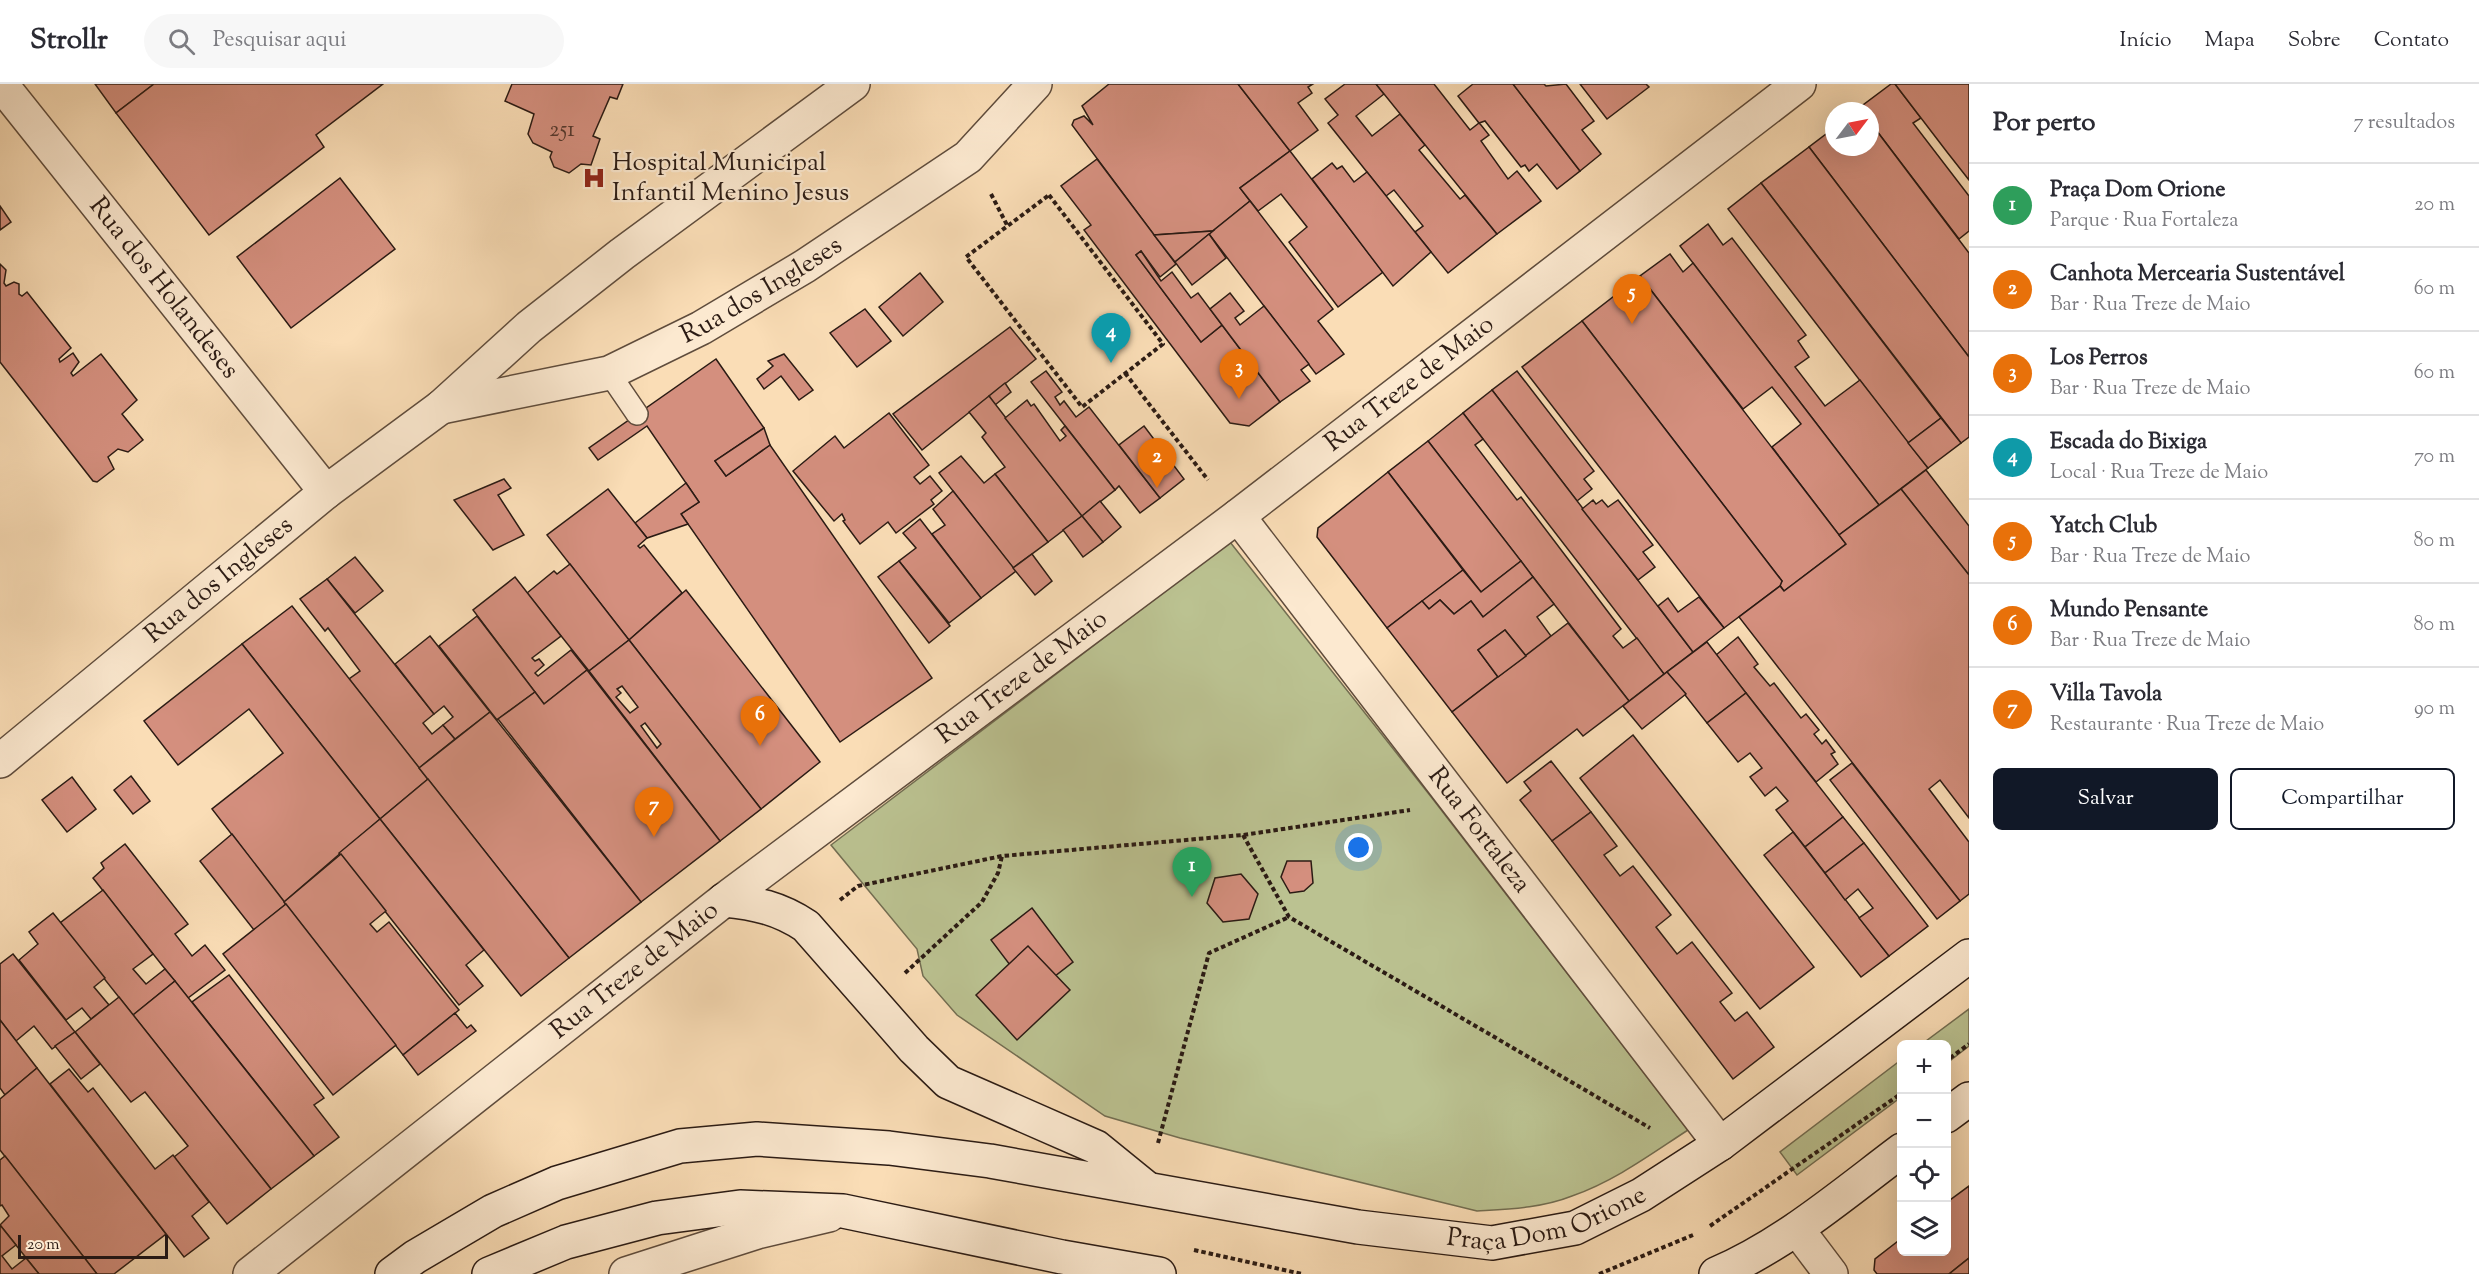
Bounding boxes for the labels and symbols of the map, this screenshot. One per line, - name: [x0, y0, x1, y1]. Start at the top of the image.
- north arrow: [1825, 102, 1879, 156]
- house number: 251: [549, 115, 575, 147]
- place label: Hospital Municipal Infantil Menino Jesus: [612, 145, 849, 212]
- hospital icon: Hospital Municipal Infantil Menino Jesus: [581, 165, 607, 191]
- street label: Rua dos Holandeses: [80, 189, 248, 387]
- street label: Rua dos Ingleses: [675, 228, 850, 354]
- pin: 5: [1612, 274, 1652, 324]
- street label: Rua Treze de Maio: [1317, 307, 1502, 461]
- pin: 4: [1092, 314, 1130, 363]
- pin: 3: [1220, 350, 1258, 399]
- pin: 2: [1138, 438, 1176, 488]
- street label: Rua dos Ingleses: [137, 508, 301, 653]
- street label: Rua Treze de Maio: [929, 601, 1116, 754]
- pin: 6: [740, 696, 780, 746]
- street label: Rua Fortaleza: [1419, 759, 1540, 901]
- pin: 7: [634, 788, 674, 837]
- your location: [1344, 833, 1373, 862]
- pin: 1: [1172, 848, 1212, 897]
- street label: Rua Treze de Maio: [543, 892, 727, 1049]
- street label: Praça Dom Orione: [1445, 1177, 1653, 1262]
- scale bar: [18, 1232, 168, 1260]

